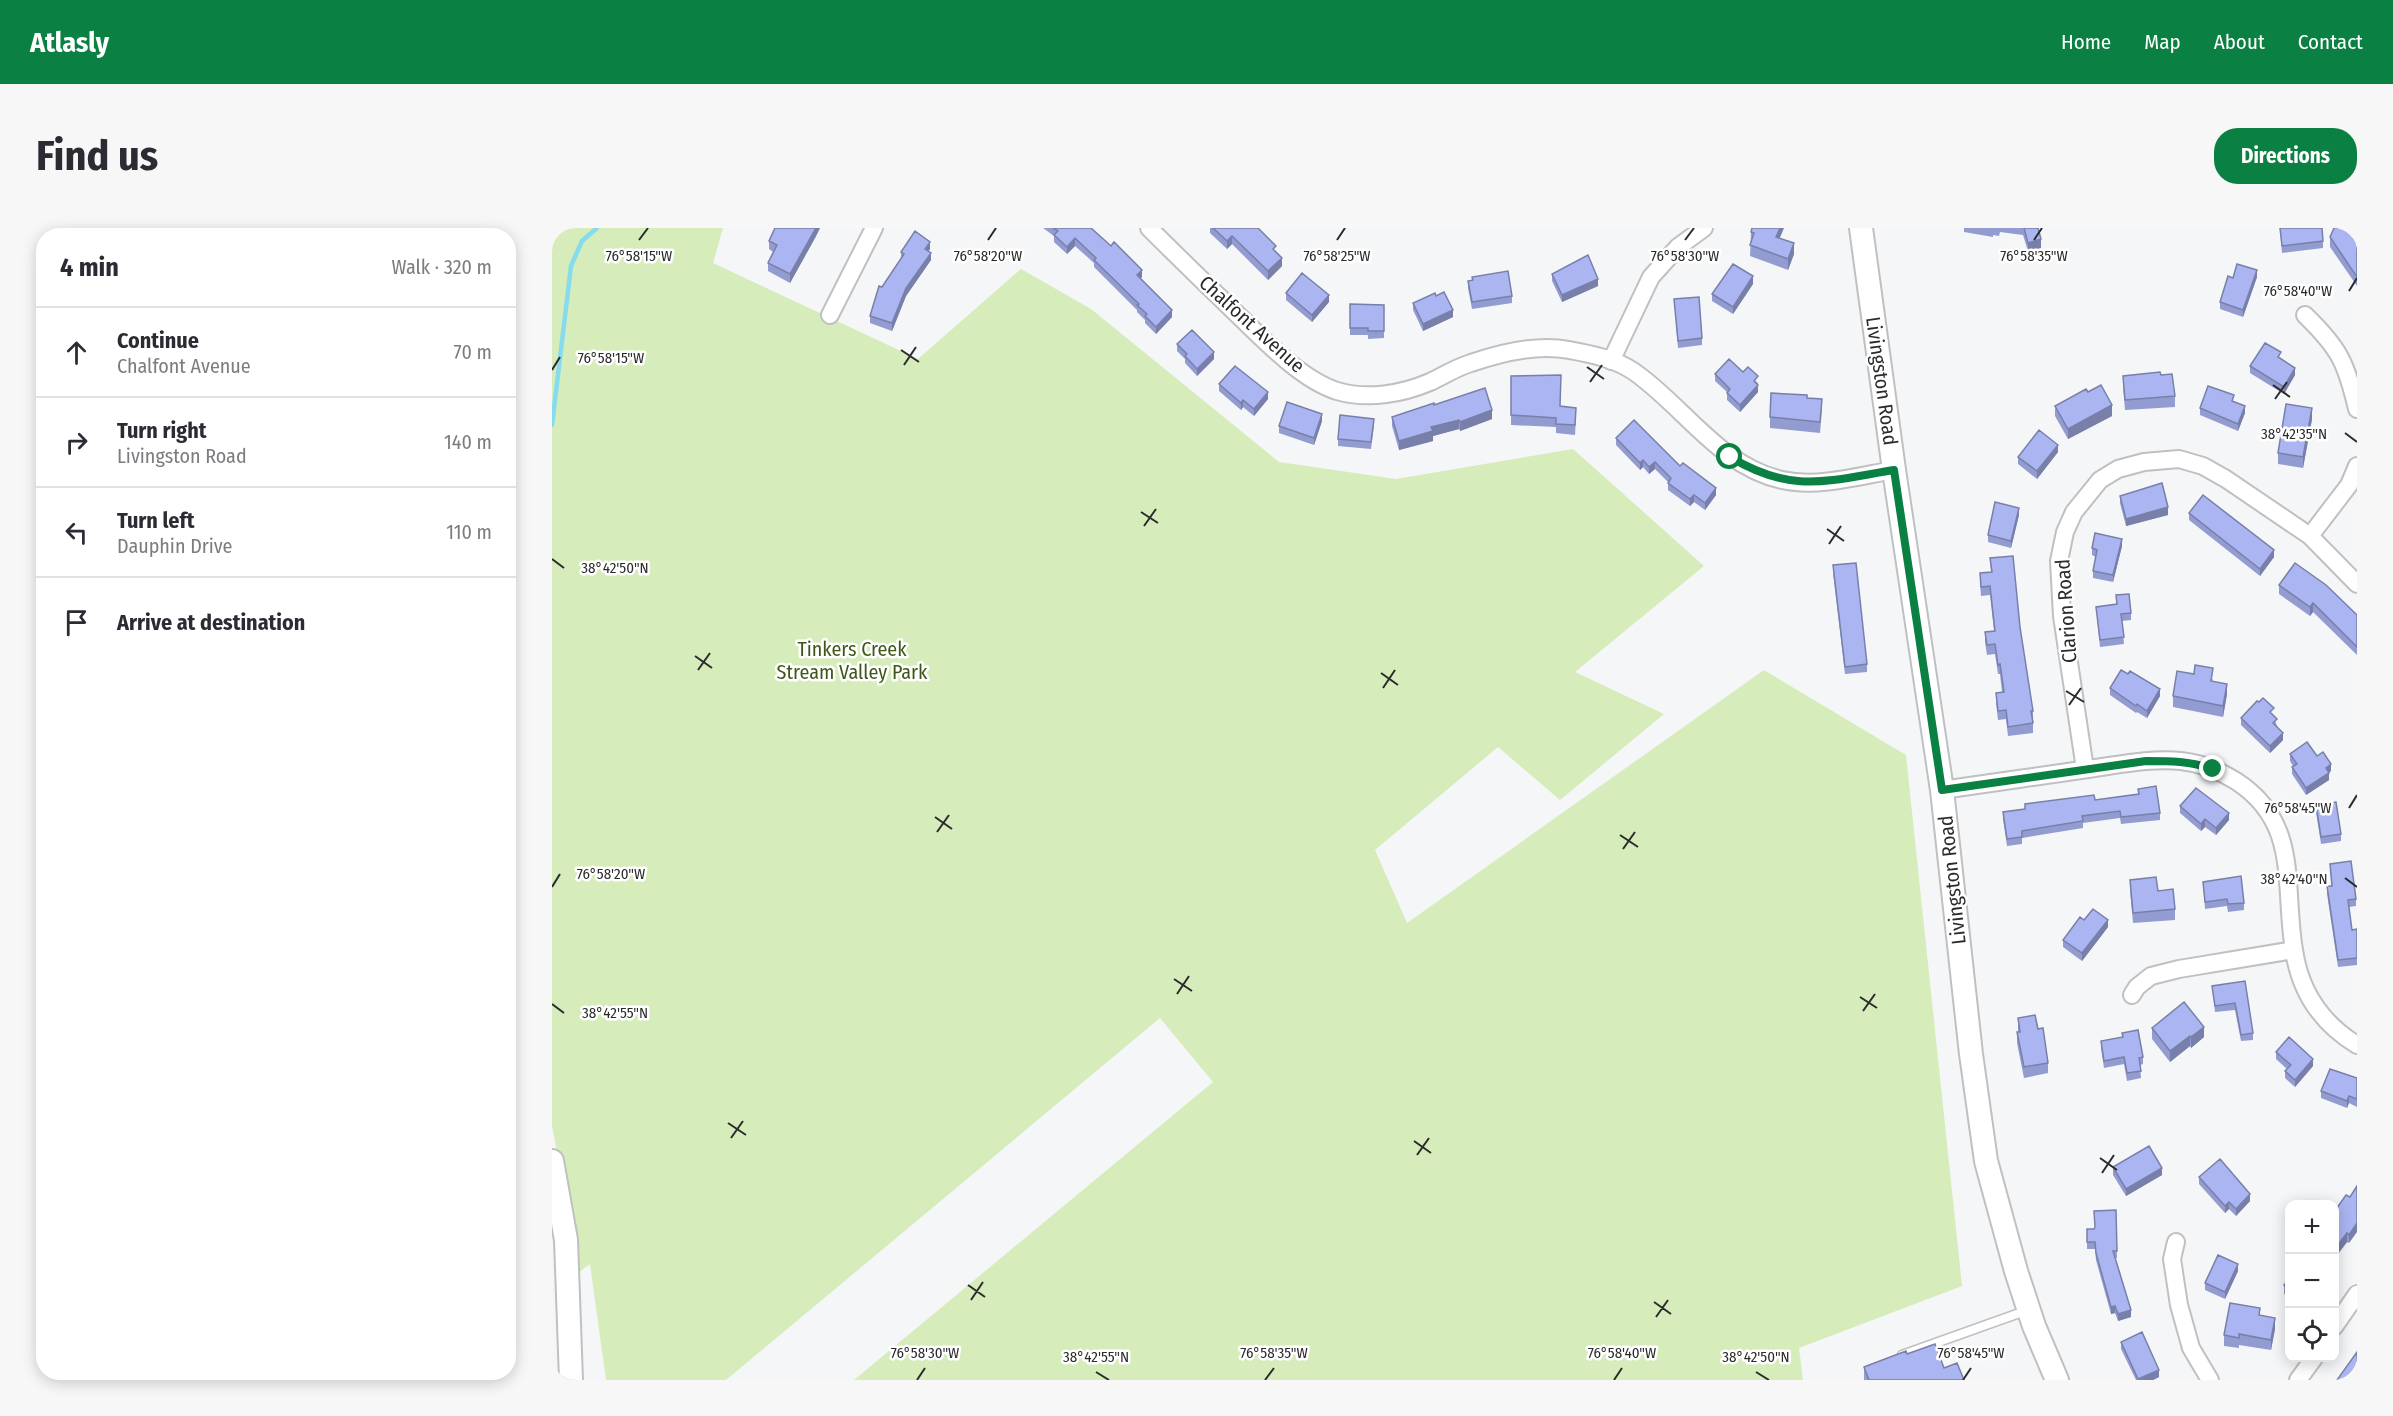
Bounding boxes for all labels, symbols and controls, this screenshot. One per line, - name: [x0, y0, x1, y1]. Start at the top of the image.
- text: Atlasly: [30, 26, 109, 59]
- text: Home: [2061, 29, 2111, 55]
- text: Map: [2144, 29, 2181, 55]
- text: About: [2214, 29, 2265, 55]
- text: Contact: [2298, 29, 2363, 55]
- button: Directions: [2214, 128, 2357, 184]
- text: Find us: [36, 131, 158, 181]
- text: 76°58'15"W: [606, 247, 672, 265]
- text: 76°58'20"W: [954, 247, 1022, 265]
- text: 76°58'25"W: [1303, 247, 1371, 265]
- text: 76°58'30"W: [1651, 247, 1719, 265]
- text: 76°58'35"W: [2000, 247, 2068, 265]
- text: 4 min: [60, 252, 119, 283]
- text: Walk · 320 m: [392, 255, 492, 279]
- street label: Chalfont Avenue: [1194, 270, 1310, 378]
- text: 76°58'40"W: [2264, 282, 2332, 300]
- street label: Livingston Road: [1861, 315, 1903, 447]
- text: Continue: [117, 327, 199, 354]
- icon: ahead: [60, 336, 93, 369]
- text: 70 m: [454, 340, 492, 364]
- text: 76°58'15"W: [578, 349, 644, 367]
- text: Chalfont Avenue: [117, 354, 251, 378]
- text: Turn right: [117, 417, 206, 444]
- text: 38°42'35"N: [2261, 425, 2327, 443]
- icon: right: [60, 426, 93, 459]
- text: 140 m: [444, 430, 492, 454]
- route start: [1716, 443, 1742, 469]
- text: Livingston Road: [117, 444, 247, 468]
- text: Turn left: [117, 507, 195, 534]
- icon: left: [60, 516, 93, 549]
- text: 110 m: [446, 520, 492, 544]
- text: Dauphin Drive: [117, 534, 232, 558]
- street label: Clarion Road: [2050, 558, 2082, 664]
- text: 38°42'50"N: [581, 559, 649, 577]
- icon: arrive: [60, 606, 93, 639]
- text: Arrive at destination: [117, 609, 305, 636]
- park label: Tinkers Creek Stream Valley Park: [777, 637, 928, 684]
- route end: [2199, 755, 2225, 781]
- text: 76°58'45"W: [2264, 799, 2332, 817]
- street label: Livingston Road: [1933, 814, 1971, 946]
- text: 76°58'20"W: [577, 865, 645, 883]
- text: 38°42'40"N: [2260, 870, 2328, 888]
- text: 38°42'55"N: [582, 1004, 648, 1022]
- map controls: [2285, 1200, 2339, 1362]
- button: +: [2285, 1200, 2339, 1254]
- button: −: [2285, 1254, 2339, 1308]
- button: locate: [2285, 1308, 2339, 1362]
- text: 76°58'30"W: [891, 1344, 959, 1362]
- text: 76°58'35"W: [1240, 1344, 1308, 1362]
- text: 76°58'40"W: [1588, 1344, 1656, 1362]
- text: 76°58'45"W: [1937, 1344, 2005, 1362]
- text: 38°42'55"N: [1063, 1348, 1129, 1366]
- text: 38°42'50"N: [1722, 1348, 1790, 1366]

